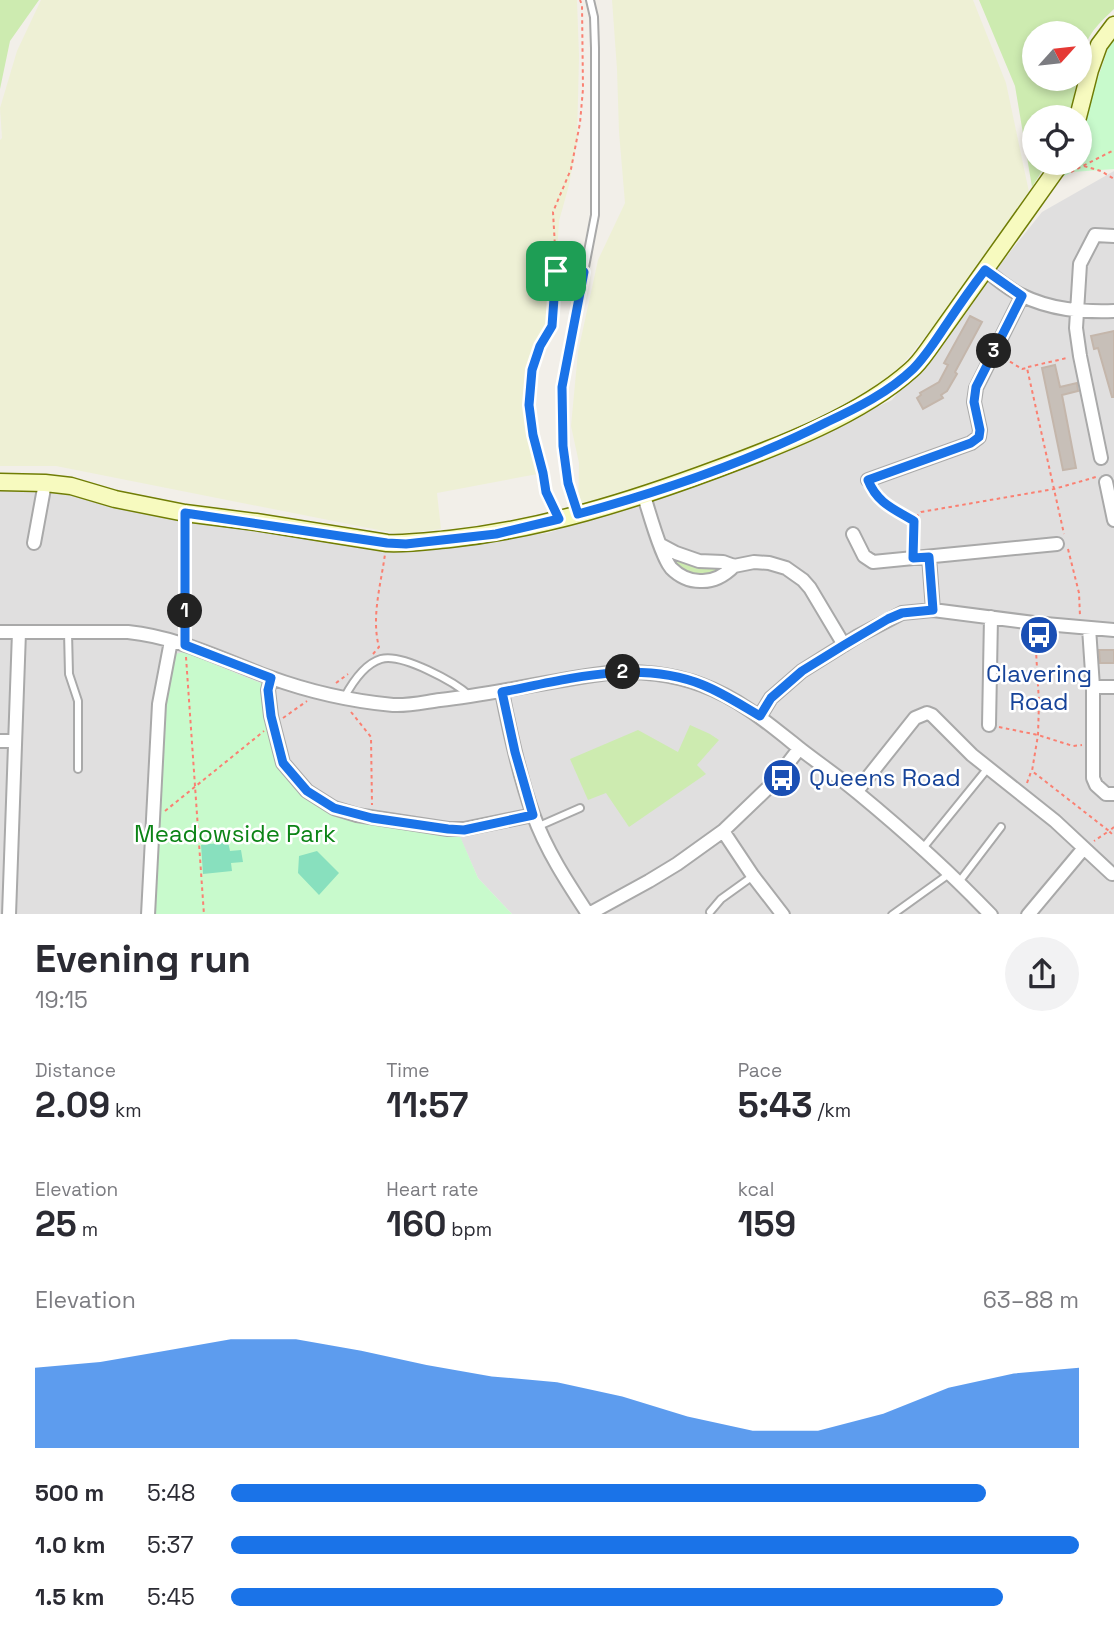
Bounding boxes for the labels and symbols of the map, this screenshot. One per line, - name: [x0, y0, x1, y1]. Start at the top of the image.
- north arrow: [1022, 21, 1092, 91]
- pin: [526, 241, 586, 301]
- pin: 3: [976, 334, 1012, 368]
- pin: 1: [168, 594, 202, 628]
- bus stop icon: Clavering Road: [1018, 614, 1060, 656]
- pin: 2: [606, 654, 640, 690]
- place label: Clavering Road: [986, 658, 1092, 717]
- bus stop icon: Queens Road: [761, 757, 803, 799]
- place label: Queens Road: [809, 762, 961, 793]
- park label: Meadowside Park: [134, 818, 336, 849]

